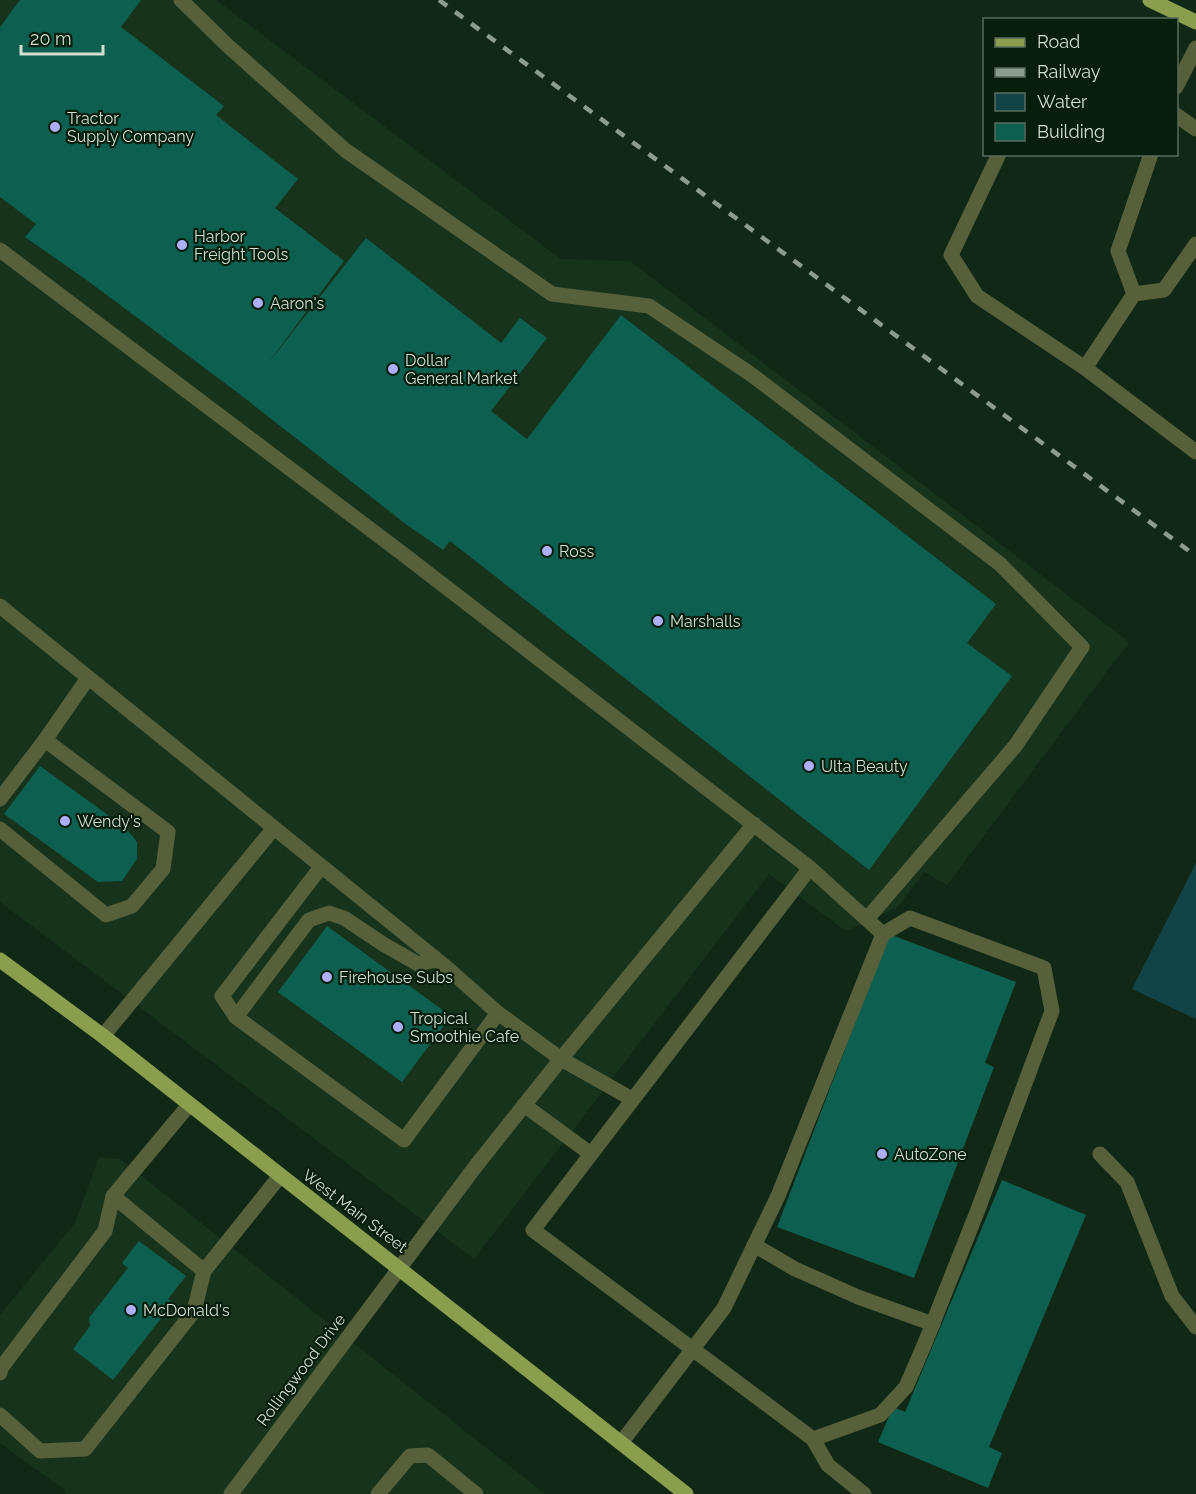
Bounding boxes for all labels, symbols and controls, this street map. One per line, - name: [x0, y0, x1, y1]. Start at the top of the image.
- scale bar: [21, 18, 104, 56]
- legend: [983, 18, 1178, 156]
- text: 20 m: [30, 28, 72, 49]
- text: Road: [1037, 31, 1080, 52]
- text: Railway: [1037, 61, 1101, 82]
- text: Water: [1037, 91, 1088, 112]
- place label: Tractor Supply Company: [67, 109, 194, 146]
- marker: Tractor Supply Company: [48, 120, 62, 134]
- text: Building: [1037, 121, 1105, 142]
- place label: Harbor Freight Tools: [194, 227, 289, 264]
- marker: Harbor Freight Tools: [175, 238, 189, 252]
- place label: Aaron's: [270, 294, 324, 313]
- marker: Aaron's: [251, 296, 265, 310]
- place label: Dollar General Market: [405, 351, 518, 388]
- marker: Dollar General Market: [386, 362, 400, 376]
- place label: Ross: [559, 542, 594, 561]
- marker: Ross: [540, 544, 554, 558]
- place label: Marshalls: [670, 612, 741, 631]
- marker: Marshalls: [651, 614, 665, 628]
- place label: Ulta Beauty: [821, 757, 908, 776]
- marker: Ulta Beauty: [802, 759, 816, 773]
- place label: Wendy's: [77, 812, 141, 831]
- marker: Wendy's: [58, 814, 72, 828]
- place label: Firehouse Subs: [339, 968, 453, 987]
- marker: Firehouse Subs: [320, 970, 334, 984]
- place label: Tropical Smoothie Cafe: [410, 1009, 519, 1046]
- marker: Tropical Smoothie Cafe: [391, 1020, 405, 1034]
- place label: AutoZone: [894, 1145, 967, 1164]
- marker: AutoZone: [875, 1147, 889, 1161]
- street label: West Main Street: [299, 1165, 412, 1257]
- place label: McDonald's: [143, 1301, 230, 1320]
- marker: McDonald's: [124, 1303, 138, 1317]
- street label: Rollingwood Drive: [253, 1310, 349, 1430]

